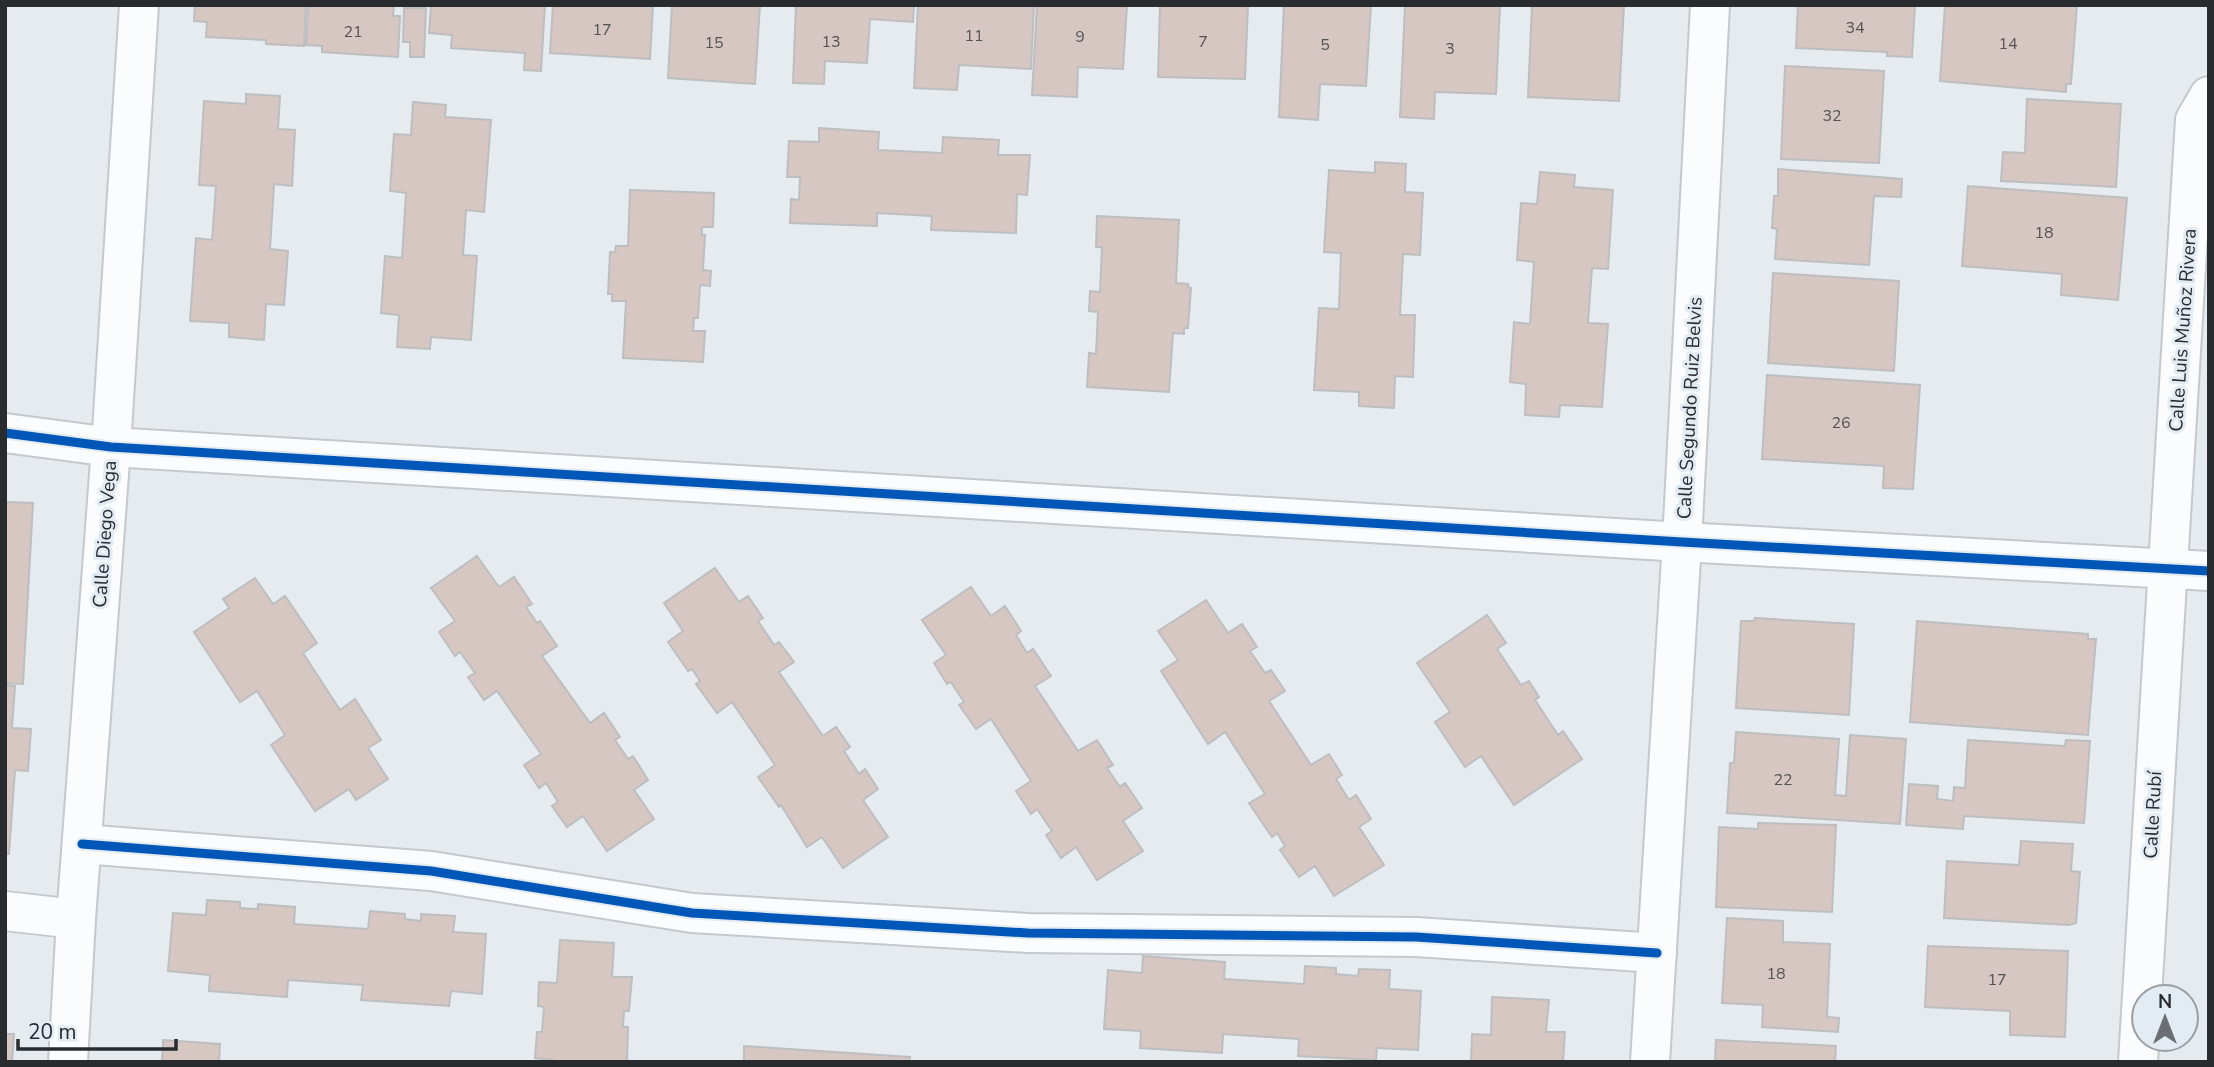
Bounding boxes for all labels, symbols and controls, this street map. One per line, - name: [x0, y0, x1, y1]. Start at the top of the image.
- house number: 34: [1845, 17, 1865, 39]
- house number: 17: [592, 19, 612, 41]
- house number: 21: [343, 21, 363, 43]
- house number: 11: [964, 25, 984, 47]
- house number: 9: [1075, 26, 1085, 48]
- house number: 13: [821, 31, 841, 53]
- house number: 7: [1198, 31, 1208, 53]
- house number: 15: [704, 32, 724, 54]
- house number: 14: [1998, 33, 2018, 55]
- house number: 5: [1320, 34, 1330, 56]
- house number: 3: [1445, 38, 1455, 60]
- house number: 32: [1822, 105, 1842, 127]
- house number: 18: [2034, 222, 2054, 244]
- street label: Calle Luis Muñoz Rivera: [2163, 228, 2203, 432]
- street label: Calle Segundo Ruiz Belvis: [1671, 296, 1709, 520]
- house number: 26: [1831, 412, 1851, 434]
- street label: Calle Diego Vega: [87, 460, 123, 608]
- house number: 22: [1773, 769, 1793, 791]
- street label: Calle Rubí: [2138, 769, 2168, 859]
- house number: 18: [1766, 963, 1786, 985]
- house number: 17: [1987, 969, 2007, 991]
- north arrow: [2130, 983, 2200, 1053]
- text: N: [2158, 989, 2172, 1015]
- scale bar: [18, 1007, 175, 1052]
- text: 20 m: [28, 1018, 77, 1046]

